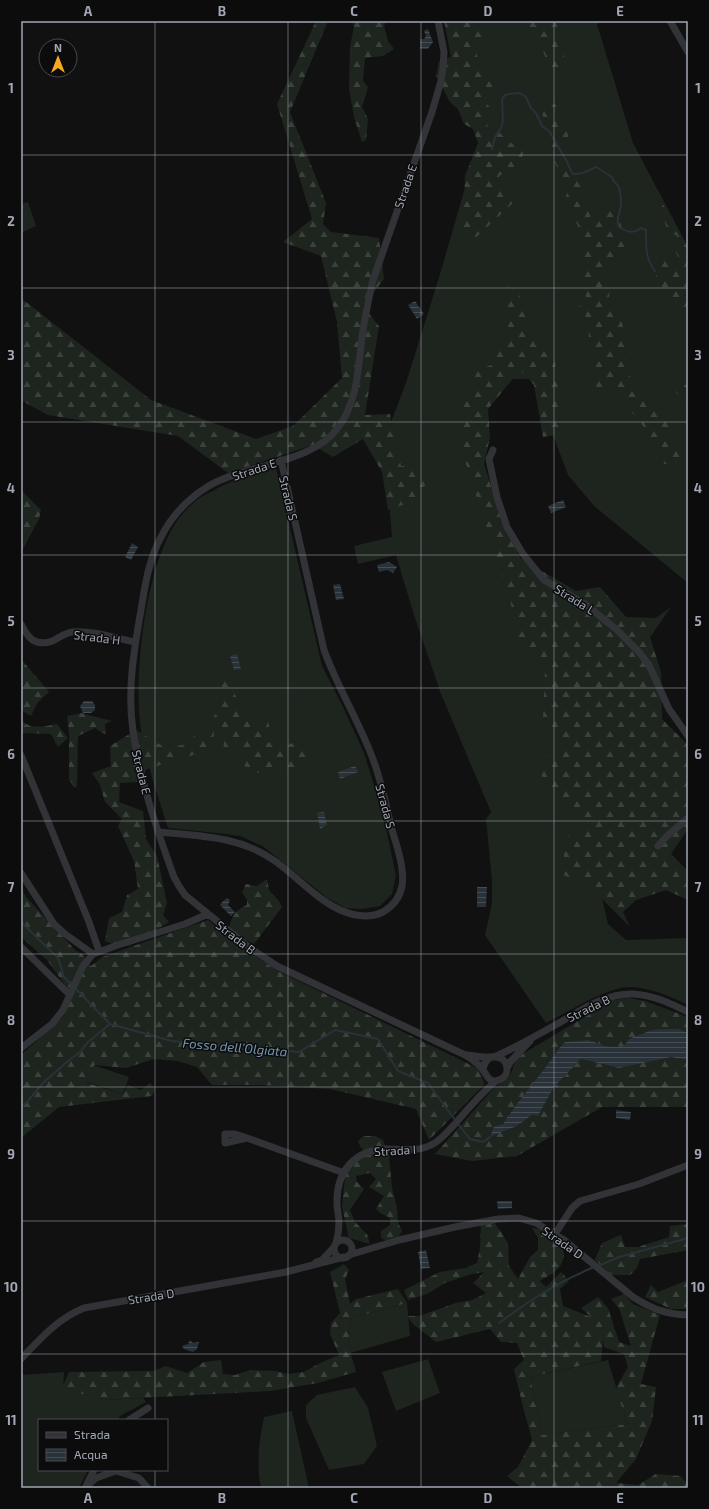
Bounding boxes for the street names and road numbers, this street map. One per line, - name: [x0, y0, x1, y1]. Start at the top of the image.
- street label: Strada E: [391, 162, 419, 210]
- street label: Strada E: [230, 455, 278, 483]
- street label: Strada S: [277, 474, 301, 522]
- street label: Strada L: [552, 581, 598, 617]
- street label: Strada H: [73, 627, 121, 647]
- street label: Strada E: [130, 748, 154, 796]
- street label: Strada S: [373, 782, 399, 830]
- street label: Strada B: [213, 917, 259, 957]
- street label: Strada B: [564, 992, 612, 1024]
- street label: Strada I: [374, 1142, 416, 1158]
- street label: Strada D: [540, 1223, 586, 1261]
- street label: Strada D: [127, 1285, 175, 1307]

